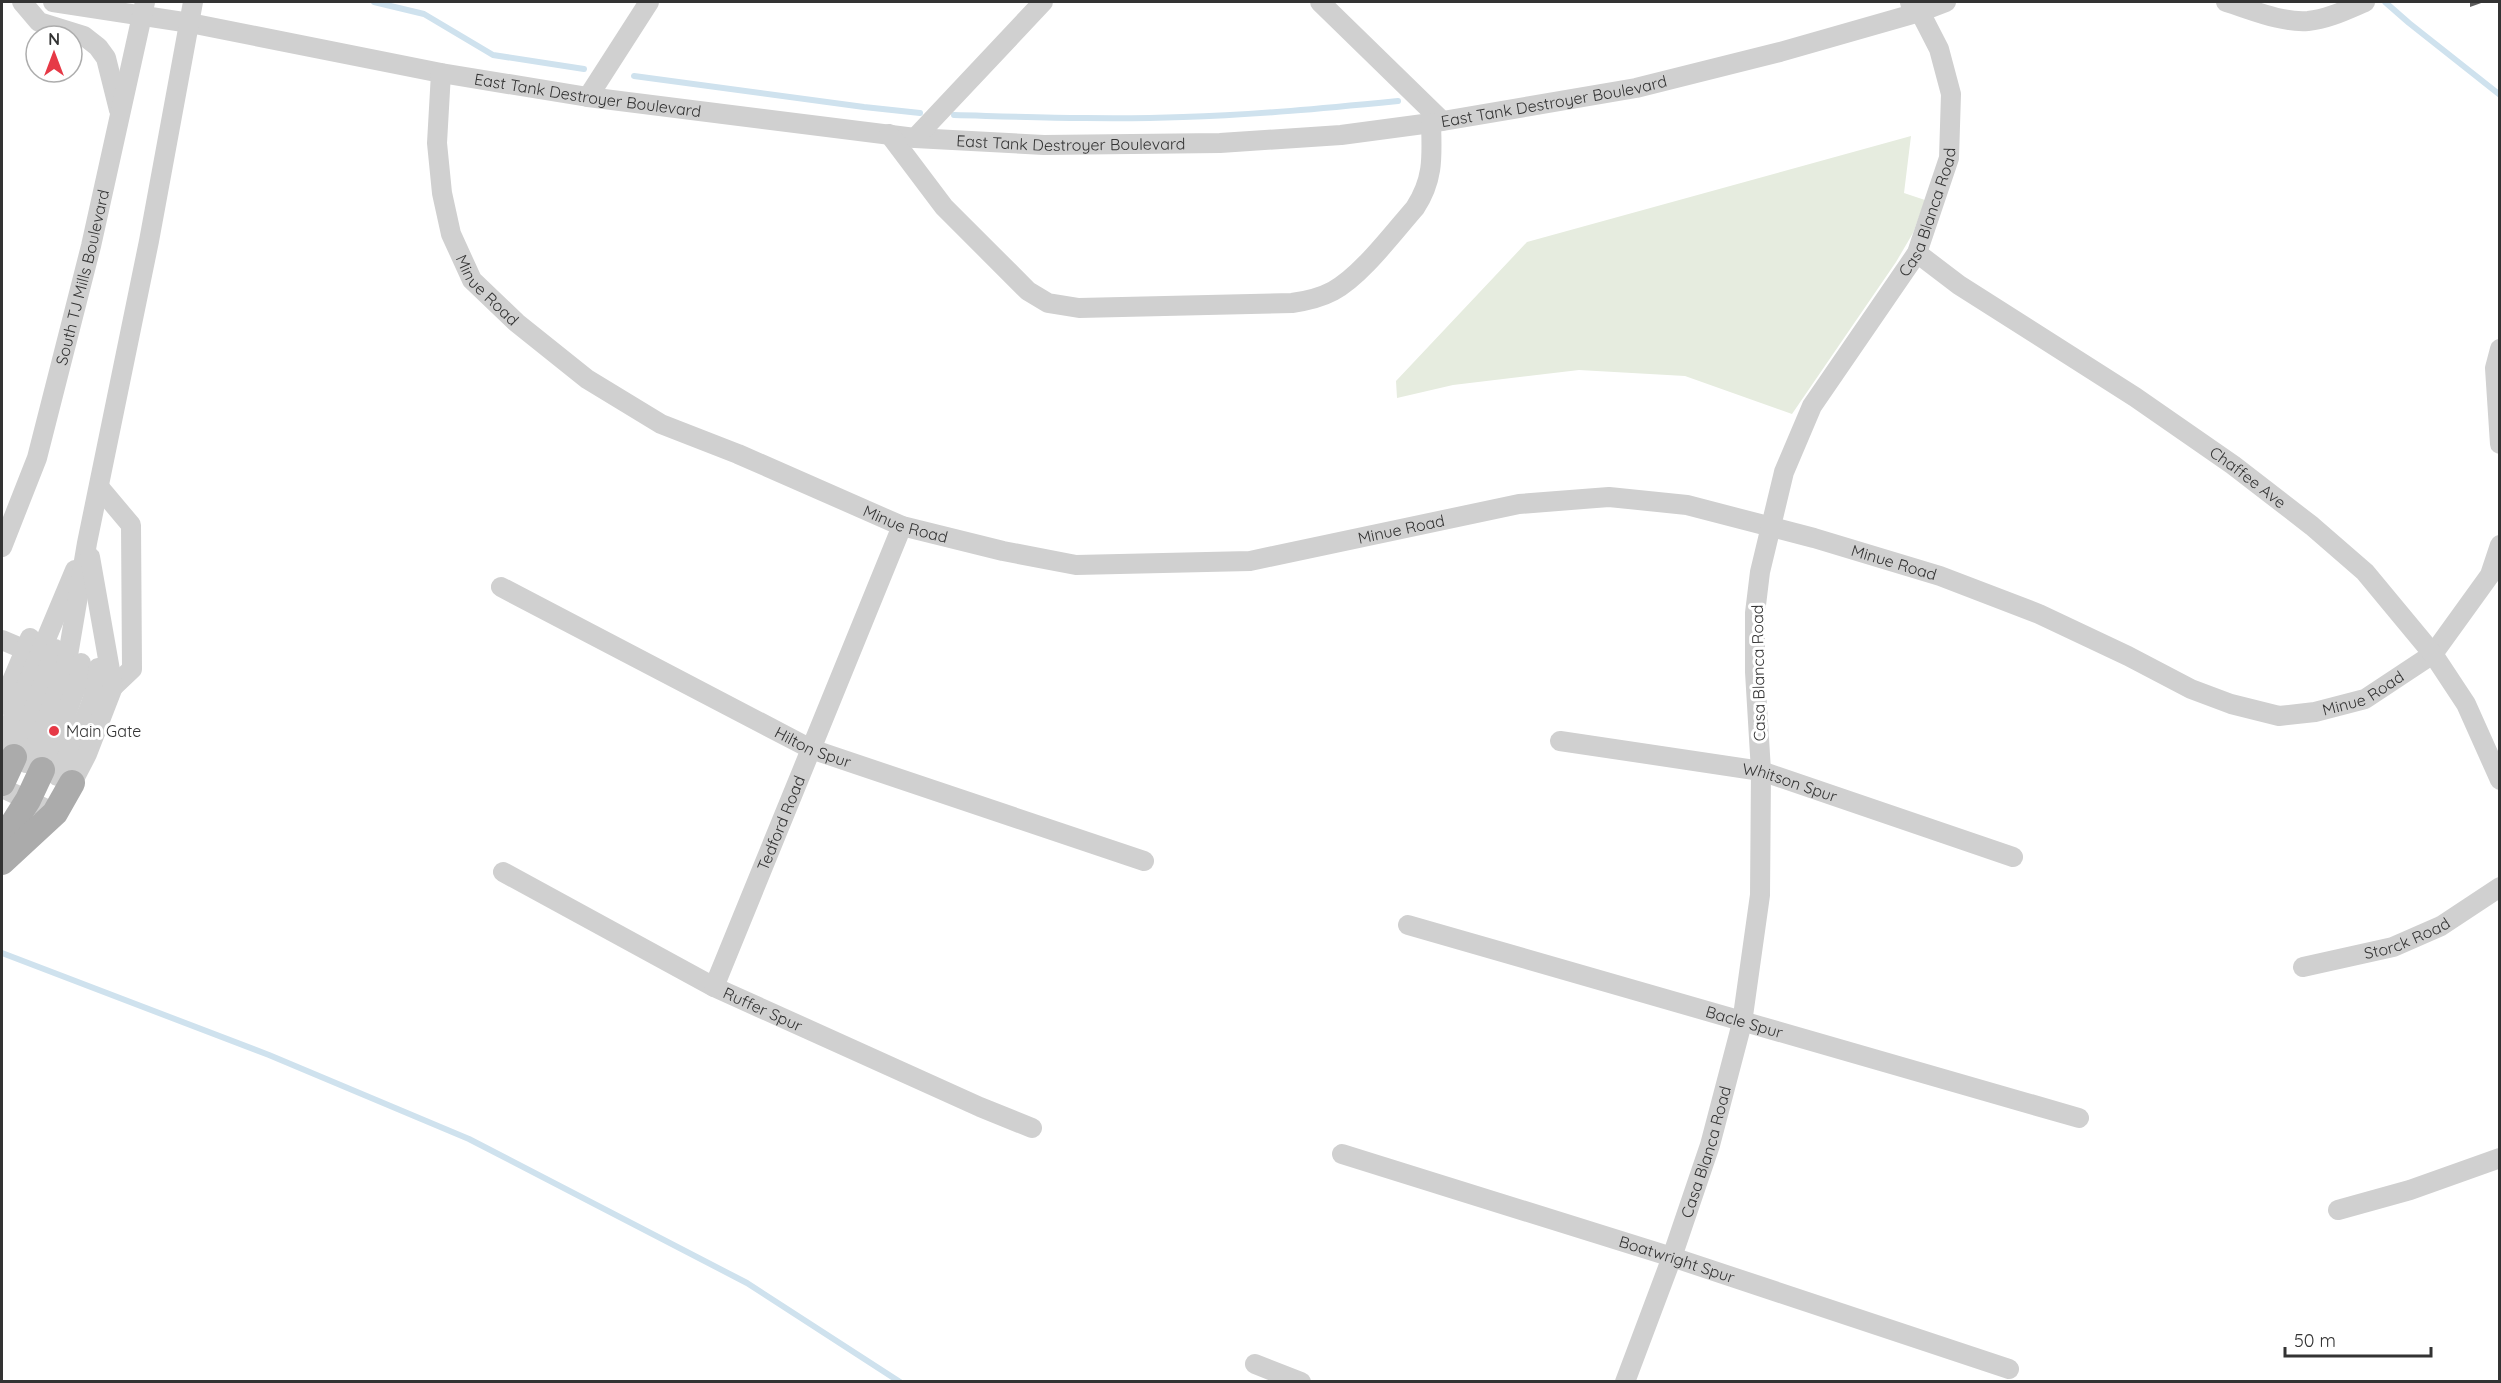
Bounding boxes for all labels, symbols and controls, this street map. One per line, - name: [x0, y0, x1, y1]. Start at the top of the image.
- north arrow: [24, 24, 84, 84]
- text: N: [48, 29, 60, 49]
- street label: East Tank Destroyer Boulevard: [473, 69, 702, 121]
- street label: East Tank Destroyer Boulevard: [1439, 71, 1669, 131]
- street label: East Tank Destroyer Boulevard: [956, 130, 1185, 155]
- street label: Casa Blanca Road: [1894, 147, 1959, 280]
- street label: South TJ Mills Boulevard: [51, 188, 113, 367]
- street label: Minue Road: [452, 251, 523, 329]
- street label: Chaffee Ave: [2206, 442, 2290, 512]
- street label: Minue Road: [860, 500, 950, 547]
- street label: Minue Road: [1356, 510, 1446, 548]
- street label: Minue Road: [1849, 540, 1939, 584]
- street label: Casa Blanca Road: [1747, 604, 1769, 742]
- street label: Minue Road: [2320, 666, 2408, 720]
- place label: Main Gate: [66, 721, 141, 741]
- street label: Hilton Spur: [771, 722, 854, 772]
- marker: Main Gate: [47, 724, 61, 738]
- street label: Whitson Spur: [1741, 758, 1840, 806]
- street label: Tedford Road: [753, 773, 809, 874]
- street label: Storck Road: [2362, 913, 2454, 963]
- street label: Ruffer Spur: [720, 983, 806, 1036]
- street label: Bacle Spur: [1703, 1001, 1785, 1042]
- street label: Casa Blanca Road: [1676, 1084, 1735, 1220]
- street label: Boatwright Spur: [1617, 1231, 1737, 1287]
- scale bar: [2285, 1320, 2430, 1358]
- text: 50 m: [2294, 1329, 2336, 1352]

